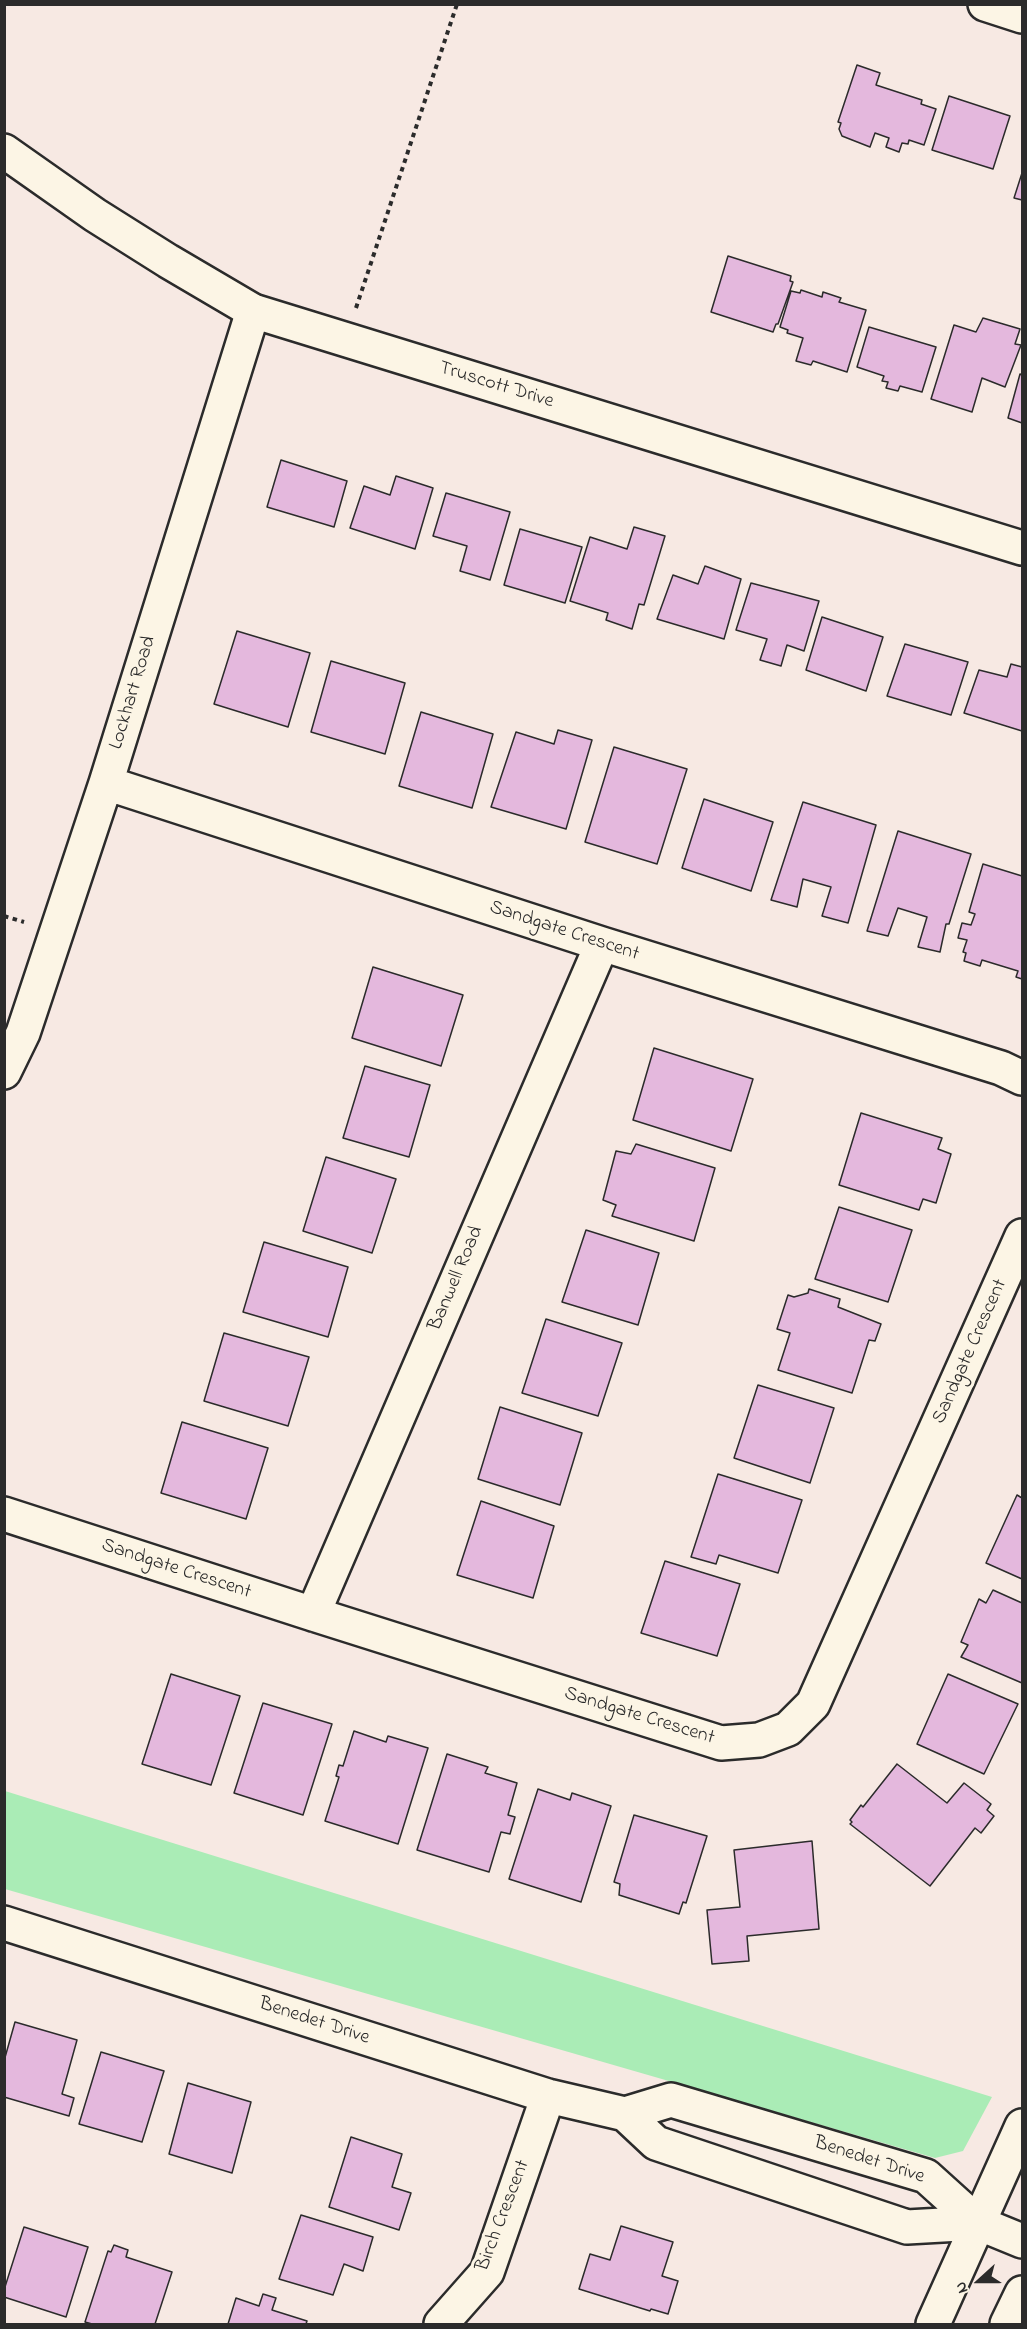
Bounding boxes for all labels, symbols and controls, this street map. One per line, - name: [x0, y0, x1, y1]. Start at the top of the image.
- street label: Truscott Drive: [436, 357, 556, 415]
- street label: Lockhart Road: [105, 633, 163, 753]
- street label: Sandgate Crescent: [486, 896, 642, 968]
- street label: Banwell Road: [424, 1223, 490, 1335]
- street label: Sandgate Crescent: [928, 1276, 1014, 1428]
- street label: Sandgate Crescent: [98, 1534, 254, 1606]
- street label: Sandgate Crescent: [561, 1683, 717, 1751]
- street label: Benedet Drive: [256, 1993, 372, 2051]
- street label: Benedet Drive: [811, 2132, 927, 2190]
- street label: Birch Crescent: [472, 2157, 536, 2275]
- north arrow: [949, 2251, 1009, 2311]
- text: N: [949, 2278, 975, 2297]

